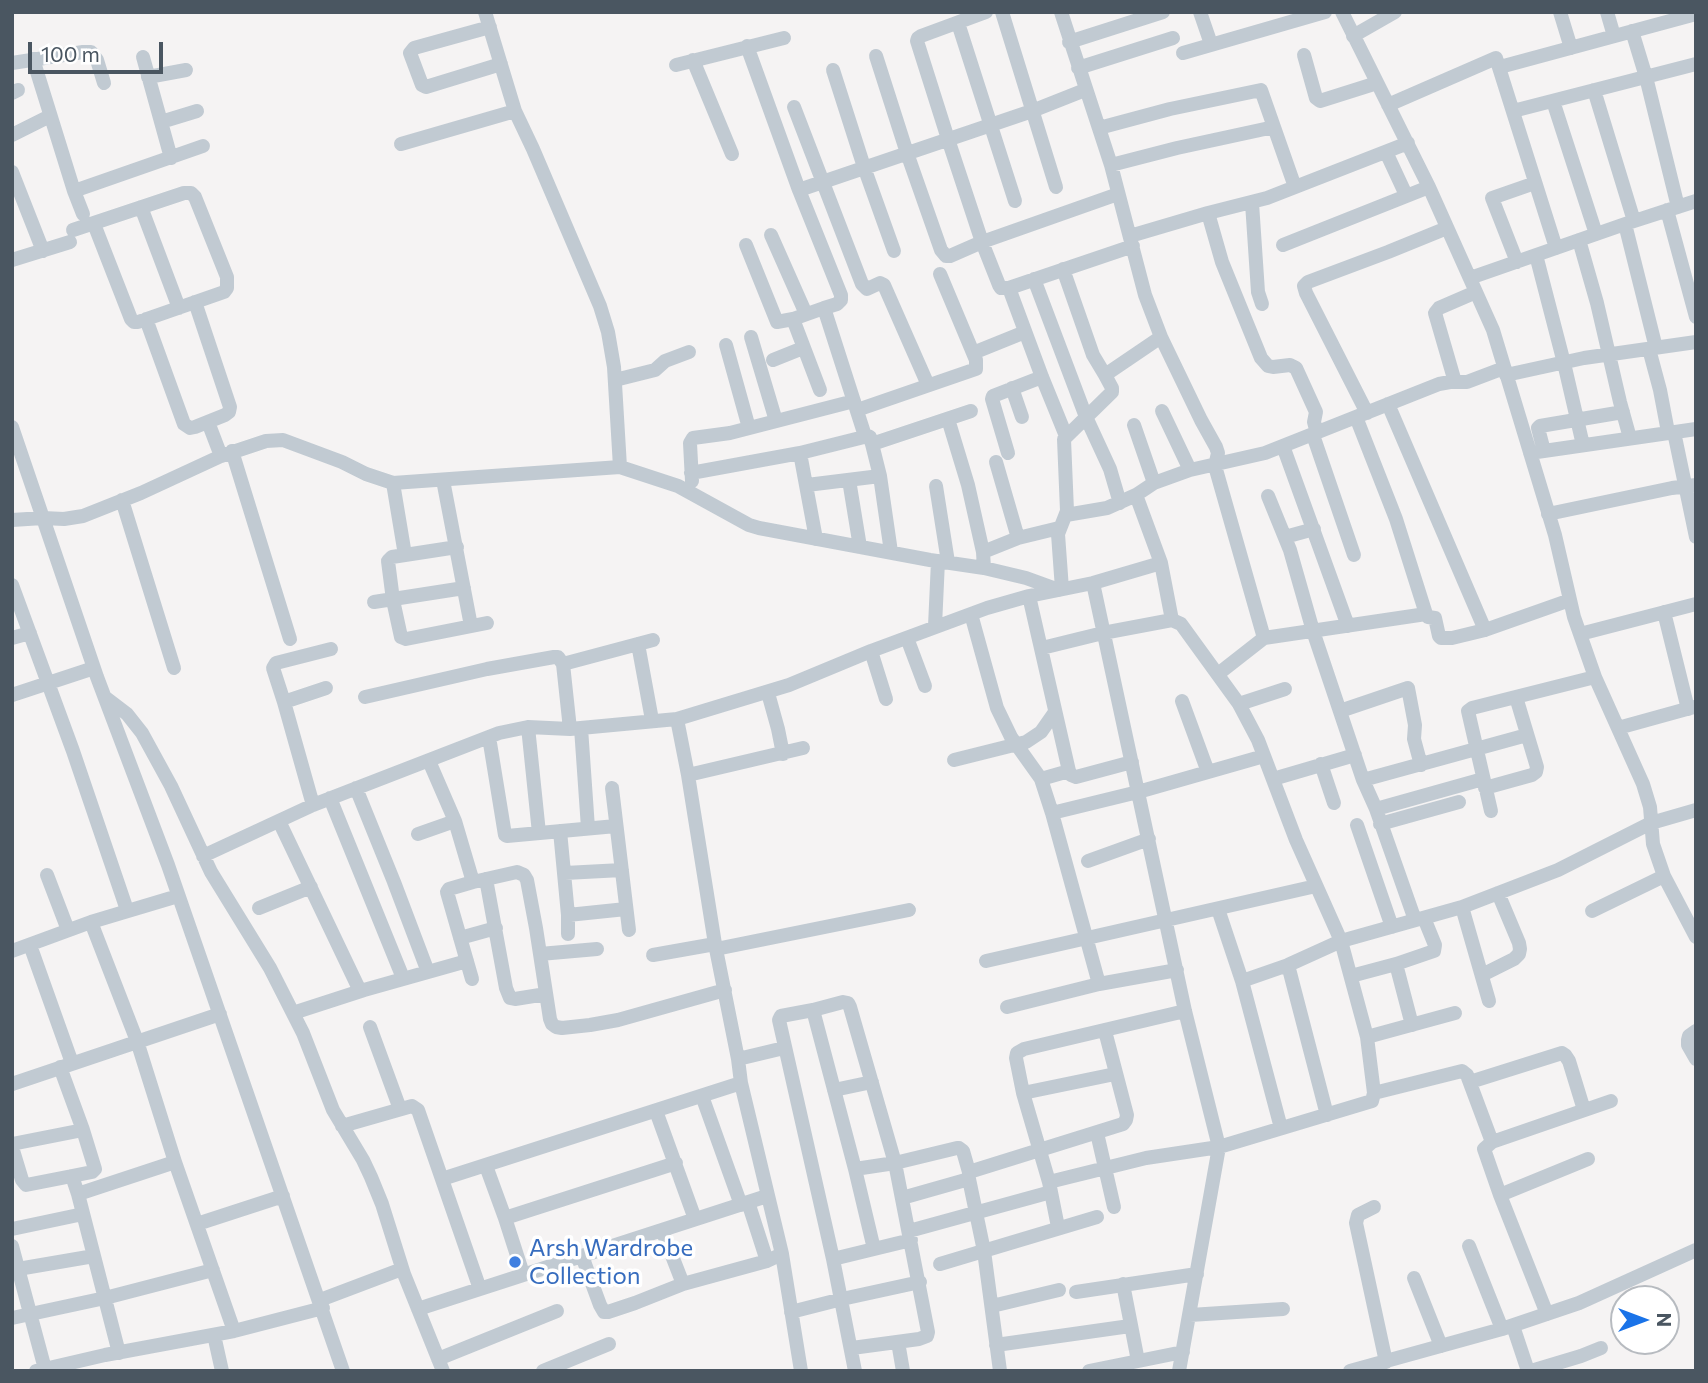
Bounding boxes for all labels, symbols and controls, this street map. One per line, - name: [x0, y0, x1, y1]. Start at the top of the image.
- scale bar: [32, 28, 166, 72]
- text: 100 m: [41, 41, 100, 66]
- place label: Arsh Wardrobe Collection: [529, 1234, 693, 1290]
- marker: Arsh Wardrobe Collection: [507, 1254, 523, 1270]
- north arrow: [1610, 1285, 1680, 1355]
- text: N: [1653, 1313, 1676, 1327]

